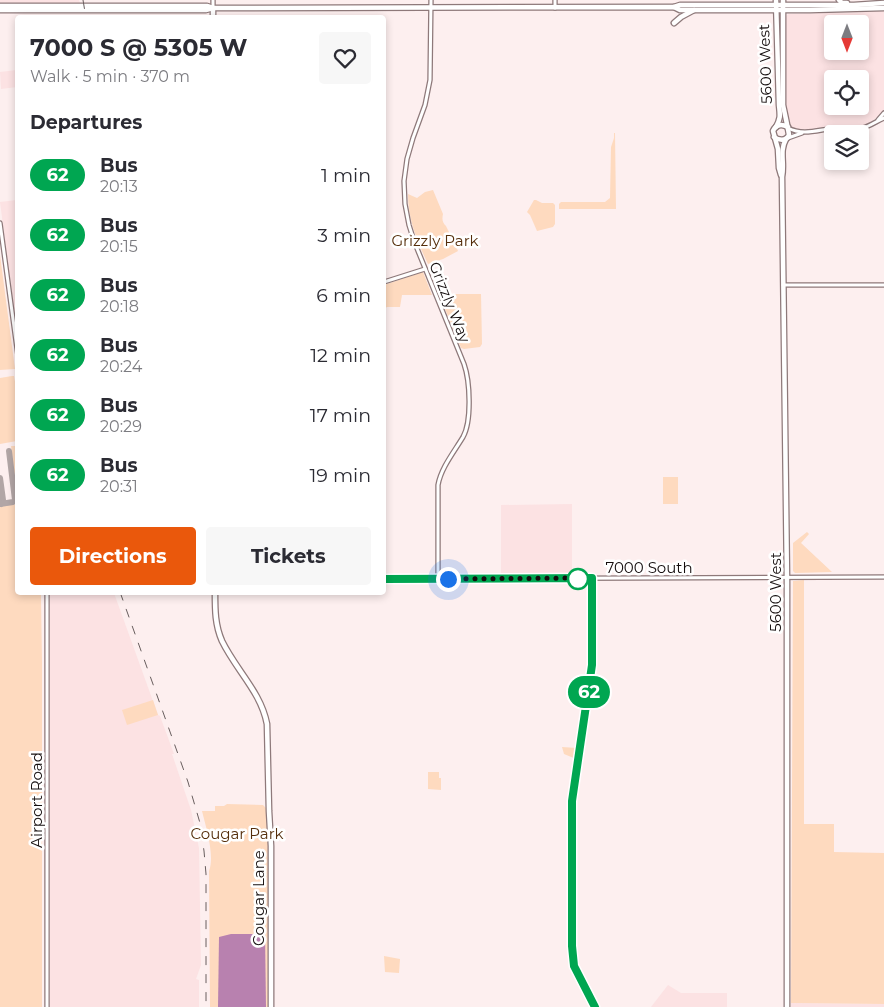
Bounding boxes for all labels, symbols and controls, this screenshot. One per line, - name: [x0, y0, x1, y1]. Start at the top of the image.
- north arrow: [824, 15, 869, 60]
- map controls: [824, 15, 869, 170]
- street label: 5600 West: [754, 24, 776, 104]
- button: heart: [319, 32, 371, 84]
- text: 7000 S @ 5305 W: [30, 33, 247, 62]
- text: Walk · 5 min · 370 m: [30, 67, 190, 86]
- button: locate: [824, 70, 869, 115]
- text: Departures: [30, 111, 142, 134]
- button: layers: [824, 125, 869, 170]
- text: Bus: [100, 154, 138, 177]
- text: 62: [46, 164, 69, 186]
- text: 1 min: [321, 164, 371, 187]
- text: 20:13: [100, 177, 138, 196]
- text: Bus: [100, 214, 138, 237]
- text: 62: [46, 224, 69, 246]
- text: 3 min: [317, 224, 371, 247]
- park label: Grizzly Park: [391, 231, 479, 250]
- text: 20:15: [100, 237, 138, 256]
- street label: Grizzly Way: [425, 259, 475, 346]
- text: Bus: [100, 274, 138, 297]
- text: 62: [46, 284, 69, 306]
- text: 6 min: [316, 284, 371, 307]
- text: 20:18: [100, 297, 139, 316]
- text: Bus: [100, 334, 138, 357]
- text: 62: [46, 344, 69, 366]
- text: 12 min: [310, 344, 371, 367]
- text: 20:24: [100, 357, 142, 376]
- text: Bus: [100, 394, 138, 417]
- text: 62: [46, 404, 69, 426]
- text: 17 min: [310, 404, 371, 427]
- text: 20:29: [100, 417, 142, 436]
- text: Bus: [100, 454, 138, 477]
- text: 62: [46, 464, 69, 486]
- text: 19 min: [309, 464, 371, 487]
- text: 20:31: [100, 477, 138, 496]
- button: Directions: [30, 527, 196, 585]
- button: Tickets: [206, 527, 371, 585]
- street label: 5600 West: [766, 552, 785, 632]
- street label: 7000 South: [605, 558, 693, 577]
- your location: [436, 567, 461, 592]
- unlabelled marker: [567, 568, 589, 590]
- line badge: 62: [566, 676, 612, 708]
- text: 62: [578, 681, 600, 703]
- street label: Airport Road: [27, 752, 46, 848]
- park label: Cougar Park: [190, 824, 284, 843]
- street label: Cougar Lane: [249, 850, 268, 946]

